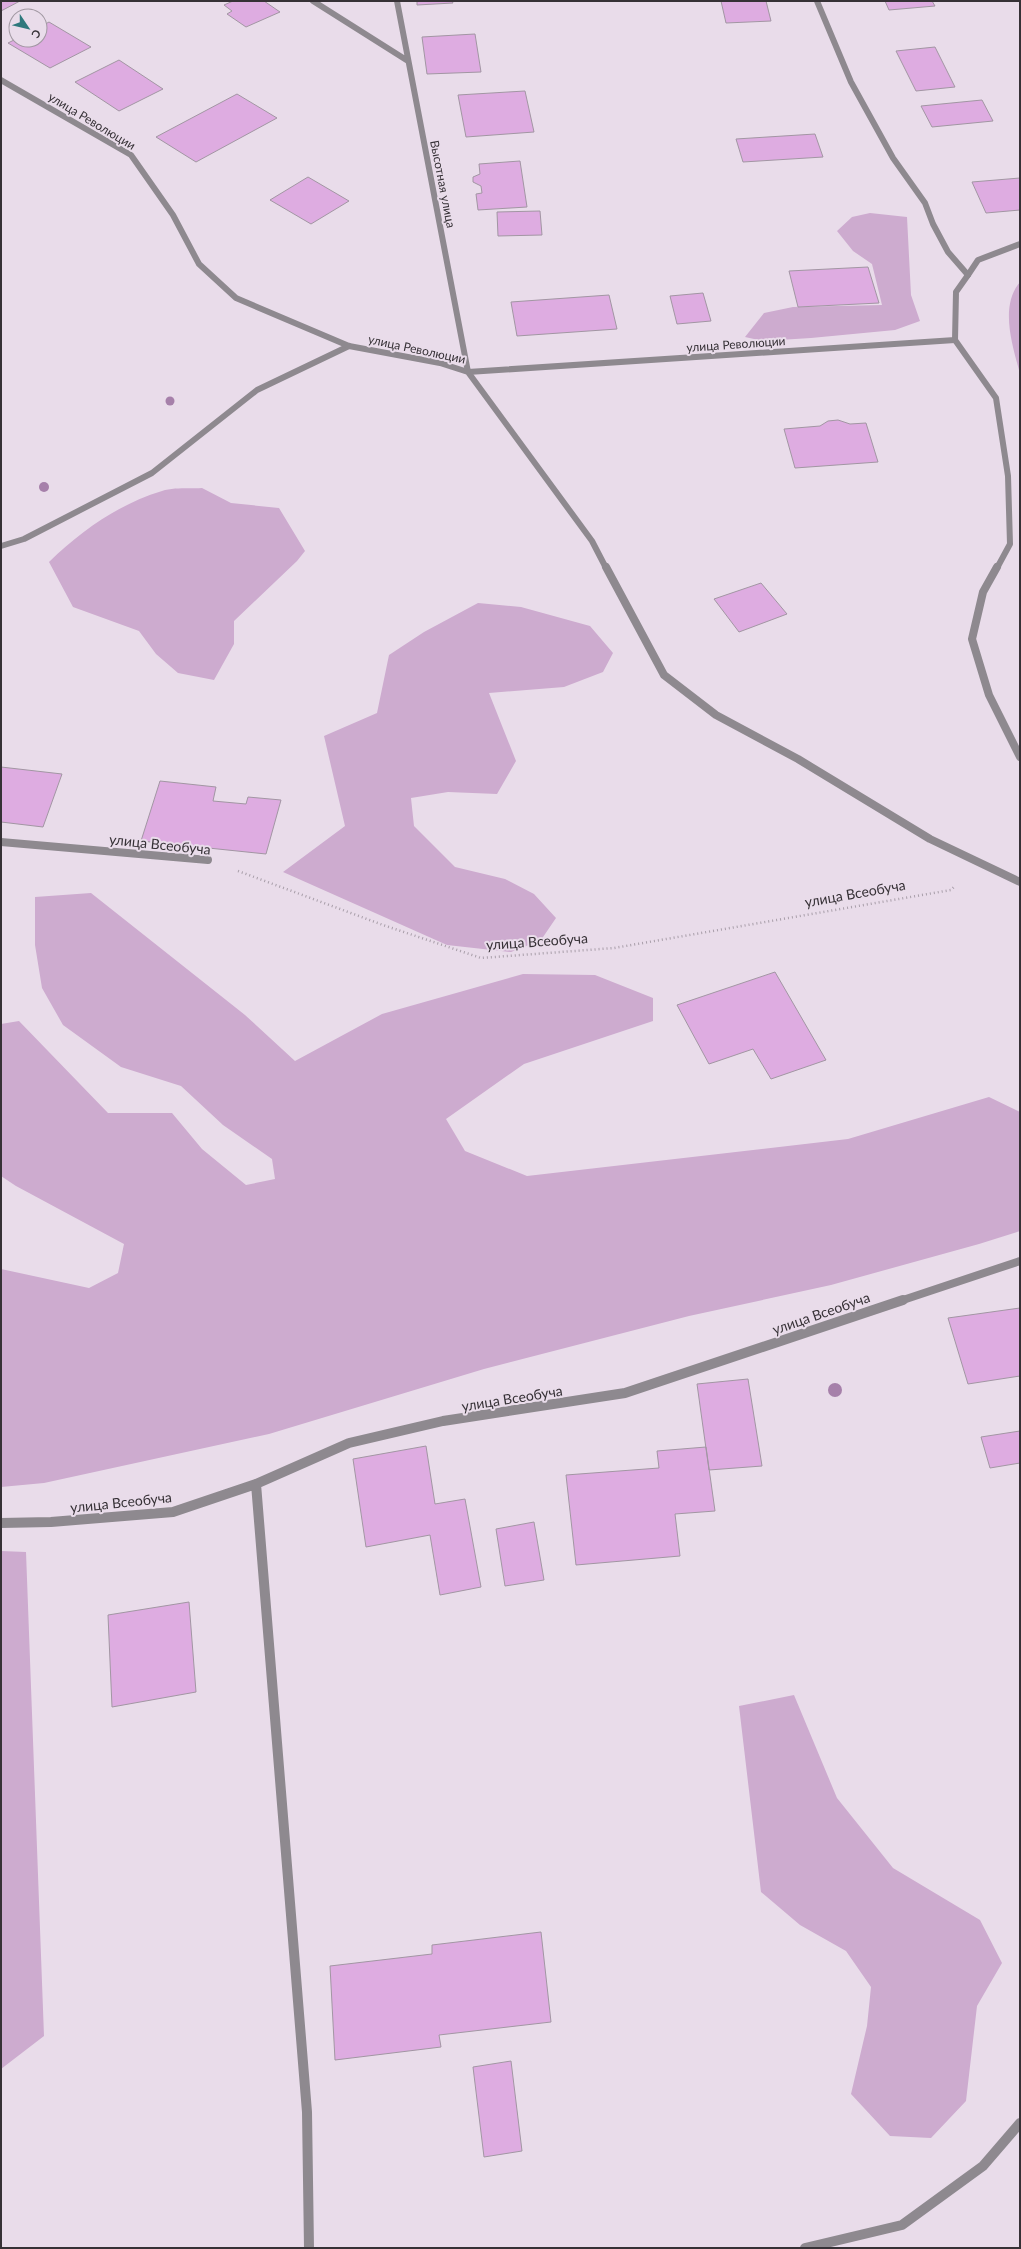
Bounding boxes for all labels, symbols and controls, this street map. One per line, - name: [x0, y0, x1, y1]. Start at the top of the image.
- north arrow: [8, 8, 48, 48]
- text: С: [29, 27, 44, 41]
- street label: улица Революции: [46, 89, 138, 153]
- street label: Высотная улица: [427, 139, 459, 229]
- street label: улица Революции: [367, 331, 467, 367]
- street label: улица Революции: [686, 333, 786, 355]
- street label: улица Всеобуча: [108, 830, 212, 858]
- street label: улица Всеобуча: [803, 876, 907, 910]
- street label: улица Всеобуча: [486, 929, 588, 953]
- street label: улица Всеобуча: [770, 1288, 872, 1338]
- street label: улица Всеобуча: [460, 1382, 564, 1414]
- street label: улица Всеобуча: [69, 1488, 173, 1516]

